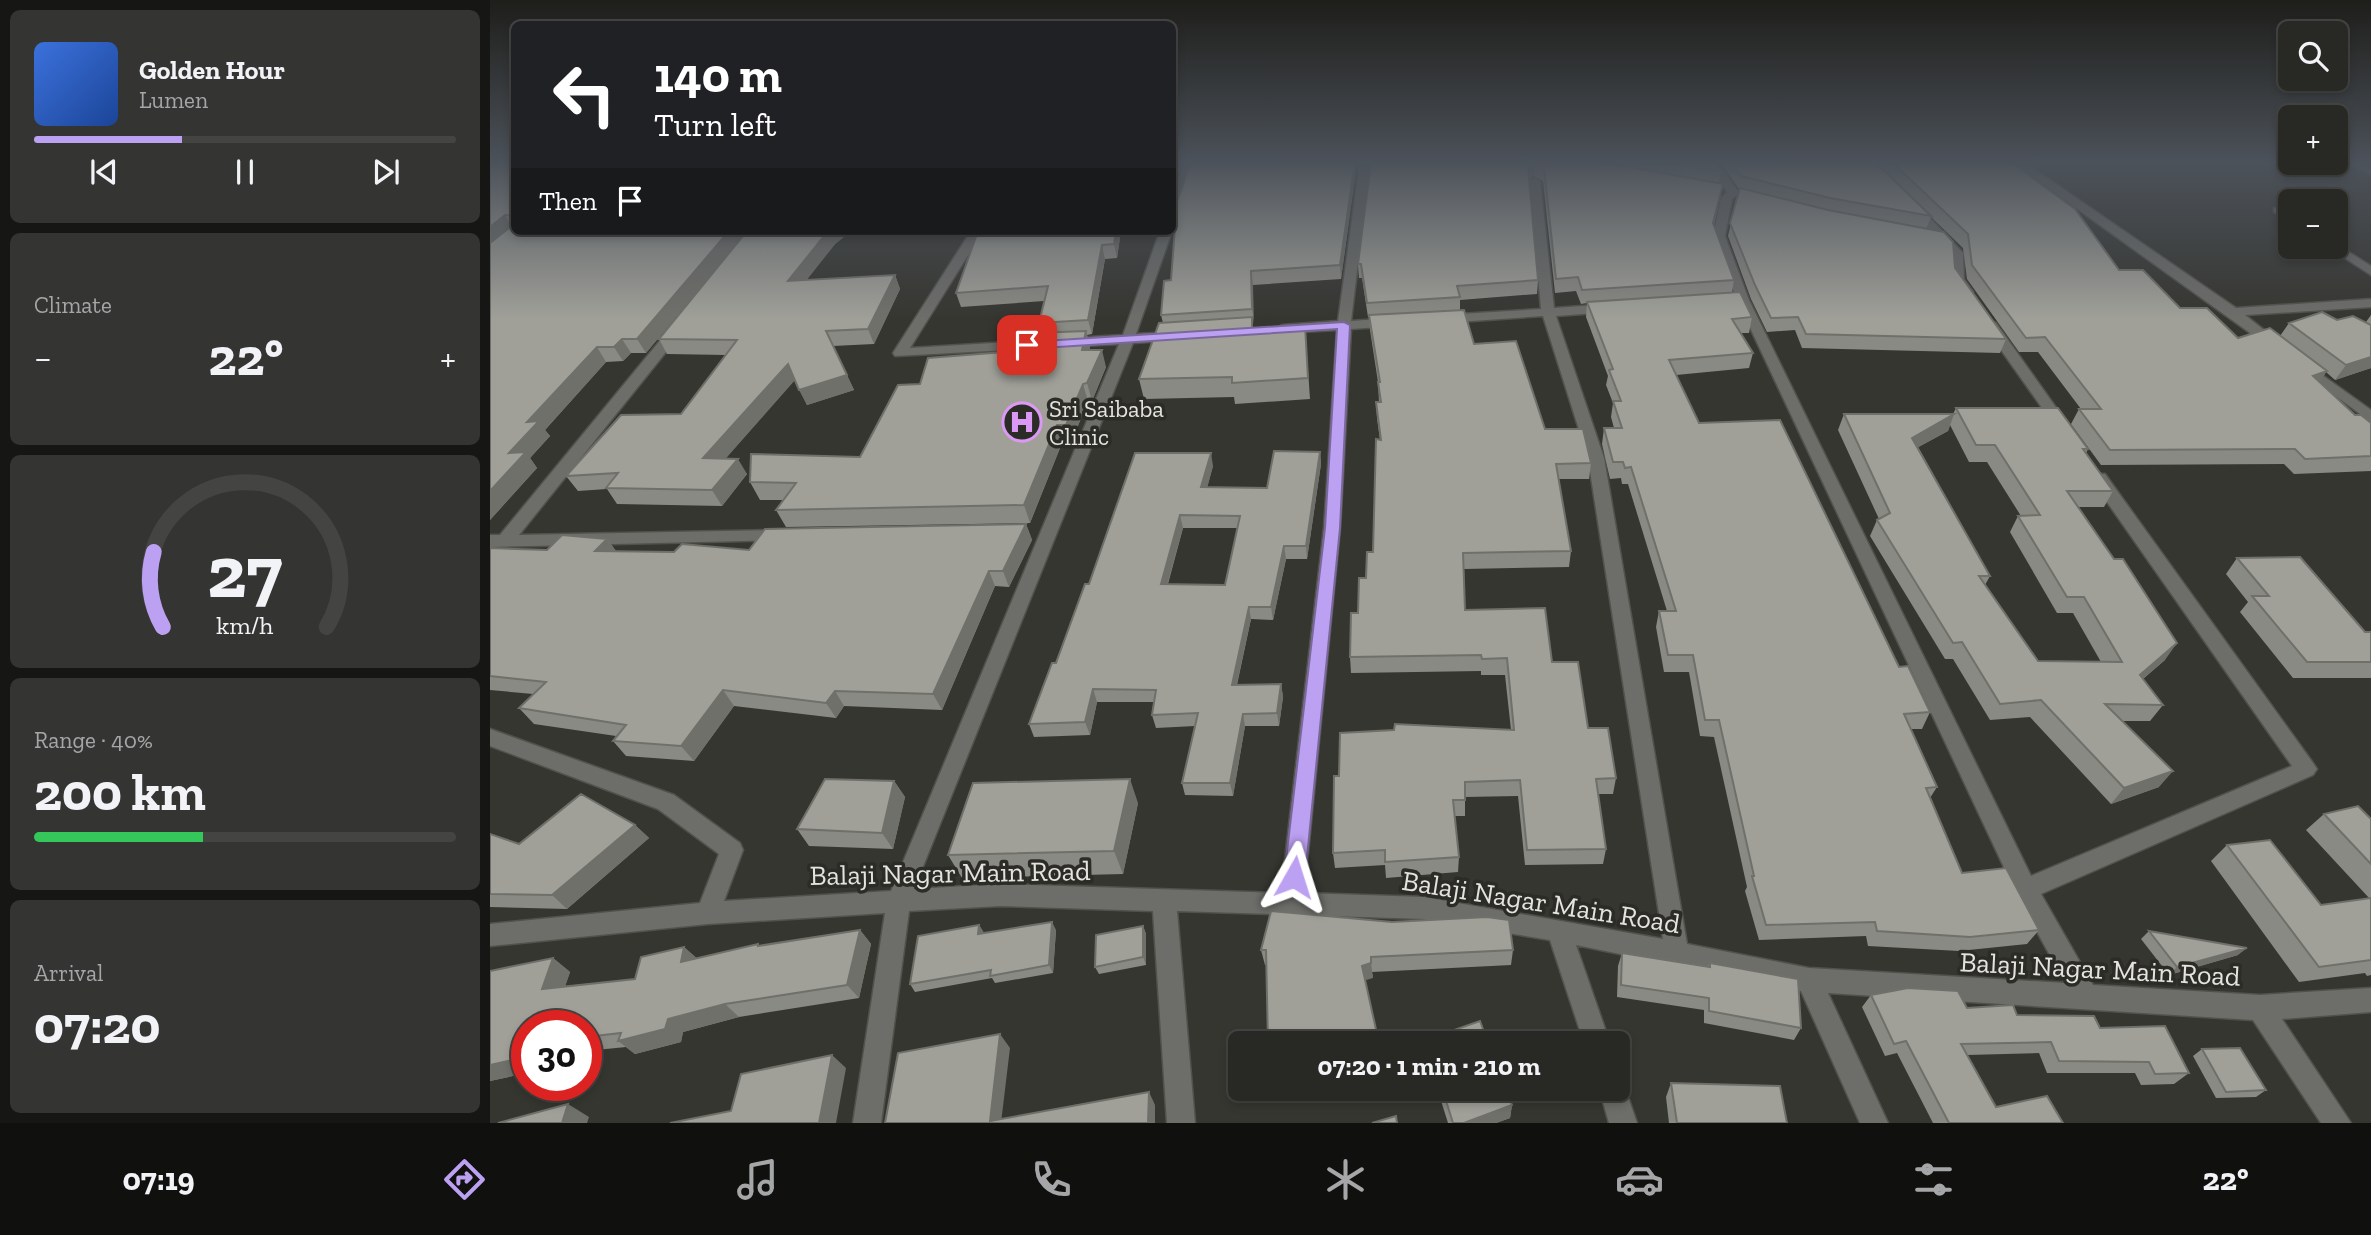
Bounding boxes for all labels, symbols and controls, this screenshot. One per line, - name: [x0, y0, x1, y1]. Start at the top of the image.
- map controls: [2278, 21, 2348, 259]
- button: search: [2278, 21, 2348, 91]
- text: 140 m: [654, 46, 782, 105]
- icon: left: [539, 49, 630, 140]
- text: Golden Hour: [139, 54, 285, 86]
- text: Lumen: [139, 86, 208, 114]
- button: +: [2278, 105, 2348, 175]
- text: Turn left: [654, 106, 776, 144]
- icon: previous: [85, 153, 123, 191]
- icon: pause: [226, 153, 264, 191]
- icon: next: [367, 153, 405, 191]
- icon: arrive: [611, 182, 649, 220]
- text: Then: [539, 185, 597, 217]
- button: −: [2278, 189, 2348, 259]
- text: Climate: [34, 291, 112, 319]
- pin: [997, 315, 1057, 375]
- text: 22°: [209, 326, 283, 388]
- icon: arrive: [1008, 326, 1046, 364]
- text: −: [34, 335, 52, 381]
- text: +: [440, 335, 456, 381]
- place label: Sri Saibaba Clinic: [1049, 394, 1164, 451]
- hospital icon: Sri Saibaba Clinic: [1001, 401, 1043, 443]
- text: 27: [207, 529, 283, 617]
- text: km/h: [216, 610, 274, 640]
- text: Range · 40%: [34, 726, 153, 754]
- text: 200 km: [34, 761, 206, 823]
- position arrow: [1257, 840, 1331, 914]
- street label: Balaji Nagar Main Road: [809, 854, 1091, 892]
- street label: Balaji Nagar Main Road: [1400, 864, 1682, 940]
- street label: Balaji Nagar Main Road: [1959, 945, 2241, 993]
- text: Arrival: [34, 959, 103, 987]
- text: 07:20: [34, 994, 160, 1056]
- speed limit sign: 30: [511, 1010, 602, 1101]
- text: 07:20 · 1 min · 210 m: [1317, 1050, 1541, 1082]
- icon: directions: [440, 1155, 489, 1204]
- icon: music: [733, 1155, 782, 1204]
- icon: phone: [1027, 1155, 1076, 1204]
- icon: climate: [1321, 1155, 1370, 1204]
- icon: car: [1615, 1155, 1664, 1204]
- icon: filters: [1909, 1155, 1958, 1204]
- text: 07:19: [122, 1160, 195, 1198]
- text: 22°: [2203, 1160, 2249, 1198]

